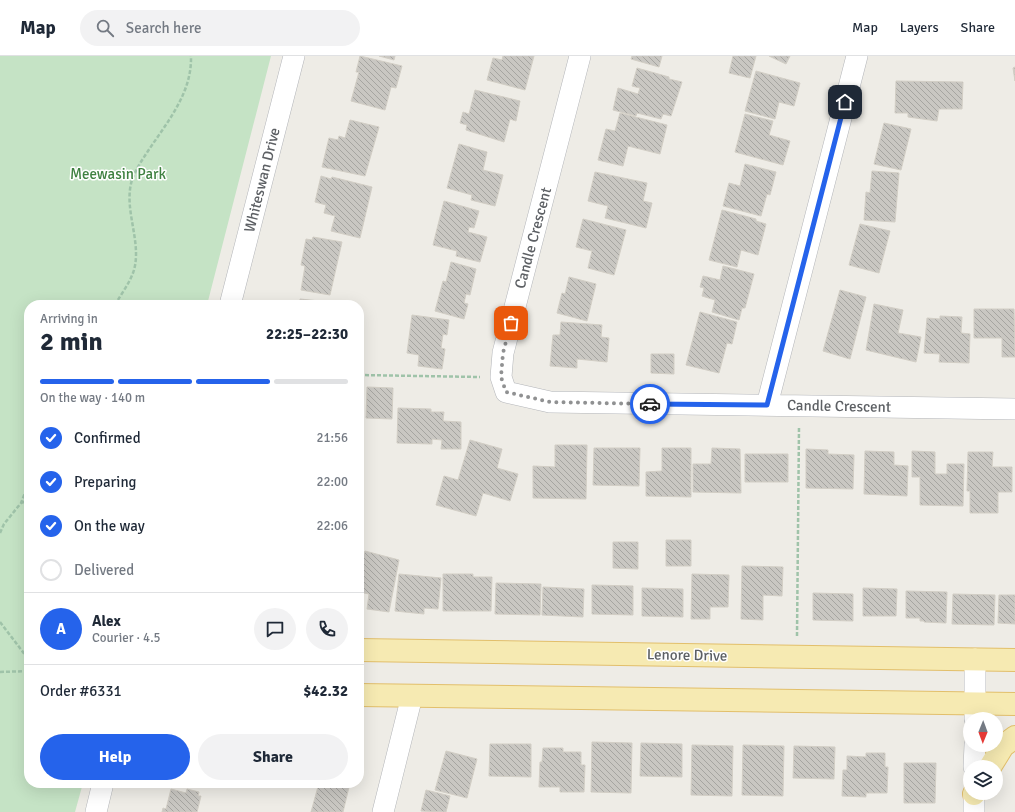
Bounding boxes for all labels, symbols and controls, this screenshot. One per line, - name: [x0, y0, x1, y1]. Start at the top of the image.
- search box: [80, 10, 360, 46]
- text: Map: [20, 16, 56, 40]
- icon: search: [94, 17, 116, 39]
- text: Search here: [126, 19, 201, 37]
- text: Map: [852, 19, 878, 36]
- text: Layers: [900, 19, 939, 36]
- text: Share: [961, 19, 995, 36]
- pin: [828, 85, 862, 119]
- icon: home: [834, 91, 856, 113]
- street label: Whiteswan Drive: [240, 126, 284, 234]
- park label: Meewasin Park: [70, 165, 167, 183]
- street label: Candle Crescent: [511, 185, 555, 291]
- pin: [494, 306, 528, 340]
- text: Arriving in: [40, 311, 98, 327]
- icon: bag: [500, 312, 522, 334]
- text: 22:25–22:30: [266, 325, 348, 343]
- text: 2 min: [40, 326, 103, 358]
- courier: [630, 384, 670, 424]
- text: On the way · 140 m: [40, 390, 145, 406]
- icon: car: [639, 393, 661, 415]
- street label: Candle Crescent: [787, 396, 891, 416]
- icon: check: [40, 427, 62, 449]
- text: Confirmed: [74, 429, 141, 447]
- text: 21:56: [316, 430, 348, 446]
- icon: check: [40, 471, 62, 493]
- text: Preparing: [74, 473, 137, 491]
- text: 22:00: [316, 474, 348, 490]
- icon: check: [40, 515, 62, 537]
- text: On the way: [74, 517, 145, 535]
- text: 22:06: [316, 518, 348, 534]
- text: Delivered: [74, 561, 134, 579]
- button: chat: [254, 608, 296, 650]
- button: phone: [306, 608, 348, 650]
- text: Alex: [92, 612, 121, 630]
- text: A: [56, 620, 66, 638]
- text: Courier · 4.5: [92, 630, 161, 646]
- street label: Lenore Drive: [647, 645, 727, 665]
- text: Order #6331: [40, 682, 122, 700]
- text: $42.32: [303, 682, 348, 700]
- north arrow: [963, 712, 1003, 752]
- map controls: [963, 712, 1003, 800]
- button: Help: [40, 734, 190, 780]
- button: Share: [198, 734, 348, 780]
- button: layers: [963, 760, 1003, 800]

